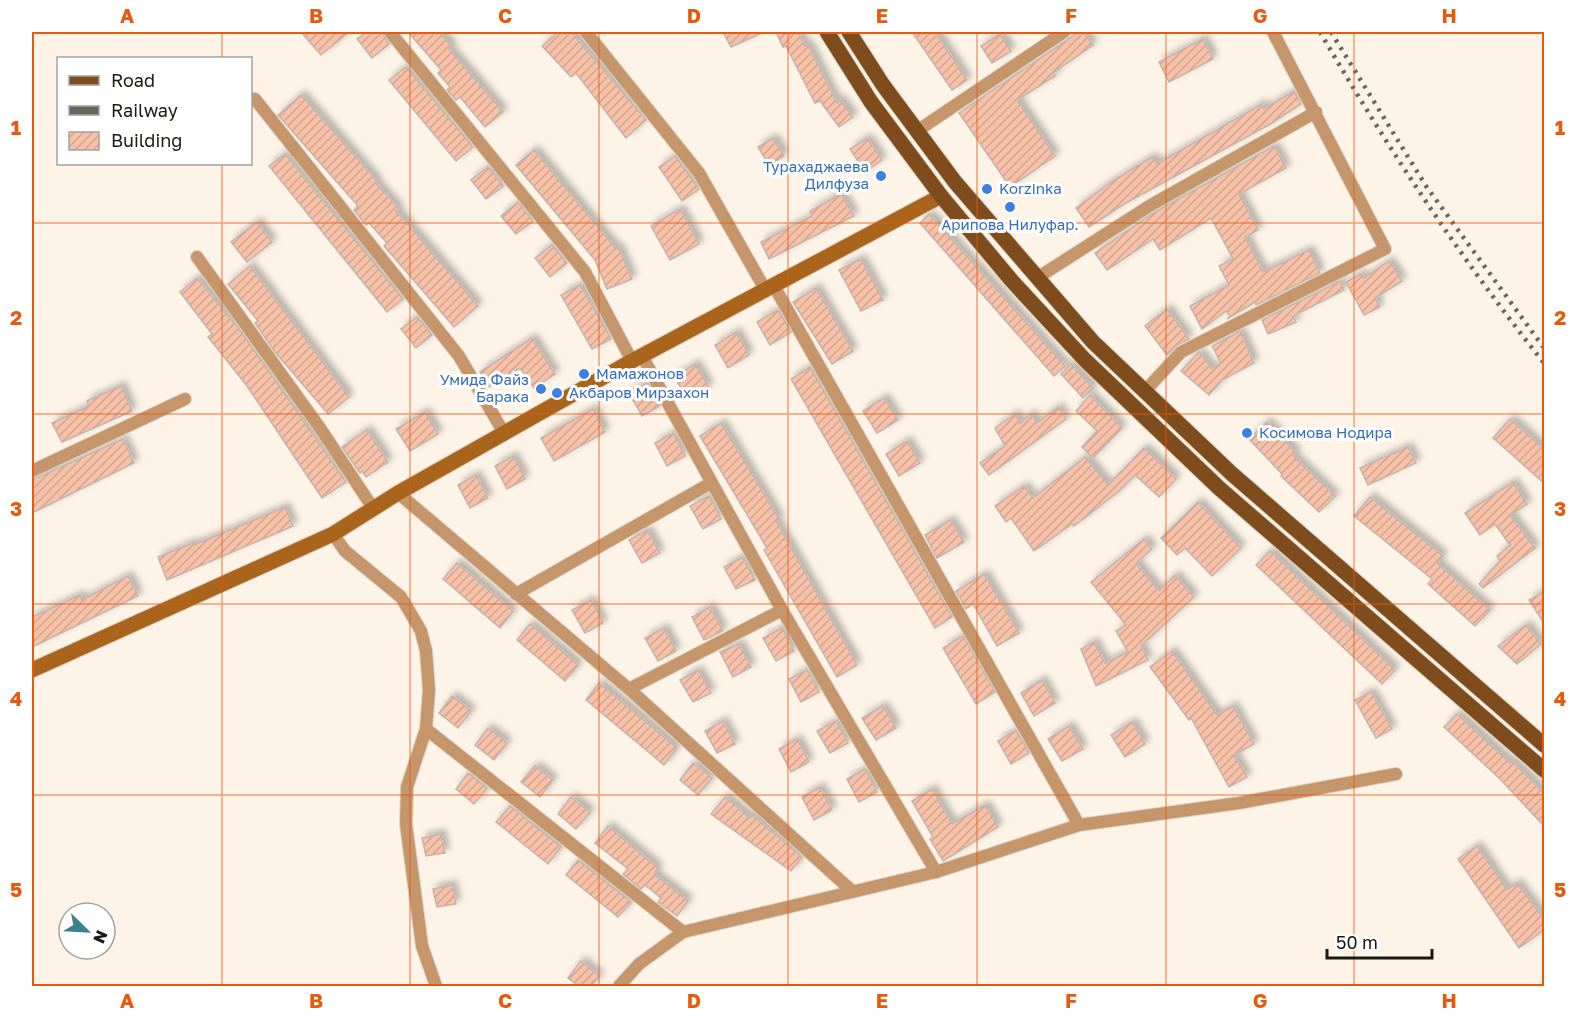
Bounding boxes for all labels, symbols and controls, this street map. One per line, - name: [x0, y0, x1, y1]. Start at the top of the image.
- text: A: [120, 3, 134, 27]
- text: B: [309, 3, 323, 27]
- text: C: [498, 3, 512, 27]
- text: D: [687, 3, 701, 27]
- text: E: [876, 3, 888, 27]
- text: F: [1065, 3, 1077, 27]
- text: G: [1253, 3, 1267, 27]
- text: H: [1441, 3, 1457, 27]
- legend: [57, 57, 252, 165]
- text: Road: [111, 69, 155, 91]
- text: Railway: [111, 99, 178, 121]
- text: 1: [11, 115, 21, 139]
- text: 1: [1555, 115, 1565, 139]
- text: Building: [111, 129, 182, 151]
- place label: Турахаджаева Дилфуза: [763, 157, 869, 192]
- marker: Турахаджаева Дилфуза: [874, 169, 888, 183]
- place label: Korzinka: [999, 179, 1062, 197]
- marker: Korzinka: [980, 182, 994, 196]
- marker: Арипова Нилуфар.: [1003, 200, 1017, 214]
- place label: Арипова Нилуфар.: [941, 215, 1079, 233]
- text: 2: [10, 305, 22, 329]
- text: 2: [1554, 305, 1566, 329]
- place label: Мамажонов: [596, 364, 684, 382]
- marker: Мамажонов: [577, 367, 591, 381]
- place label: Умида Файз Барака: [440, 370, 529, 405]
- marker: Умида Файз Барака: [534, 382, 548, 396]
- place label: Акбаров Мирзахон: [569, 383, 709, 401]
- marker: Акбаров Мирзахон: [550, 386, 564, 400]
- place label: Косимова Нодира: [1259, 423, 1392, 441]
- marker: Косимова Нодира: [1240, 426, 1254, 440]
- text: 3: [10, 496, 22, 520]
- text: 3: [1554, 496, 1566, 520]
- text: 4: [10, 686, 22, 710]
- text: 4: [1554, 686, 1566, 710]
- text: 5: [10, 877, 22, 901]
- text: 5: [1554, 877, 1566, 901]
- north arrow: [57, 901, 117, 961]
- scale bar: [1327, 922, 1432, 960]
- text: N: [89, 927, 112, 947]
- text: 50 m: [1336, 931, 1378, 953]
- text: A: [120, 988, 134, 1012]
- text: B: [309, 988, 323, 1012]
- text: C: [498, 988, 512, 1012]
- text: D: [687, 988, 701, 1012]
- text: E: [876, 988, 888, 1012]
- text: F: [1065, 988, 1077, 1012]
- text: G: [1253, 988, 1267, 1012]
- text: H: [1441, 988, 1457, 1012]

